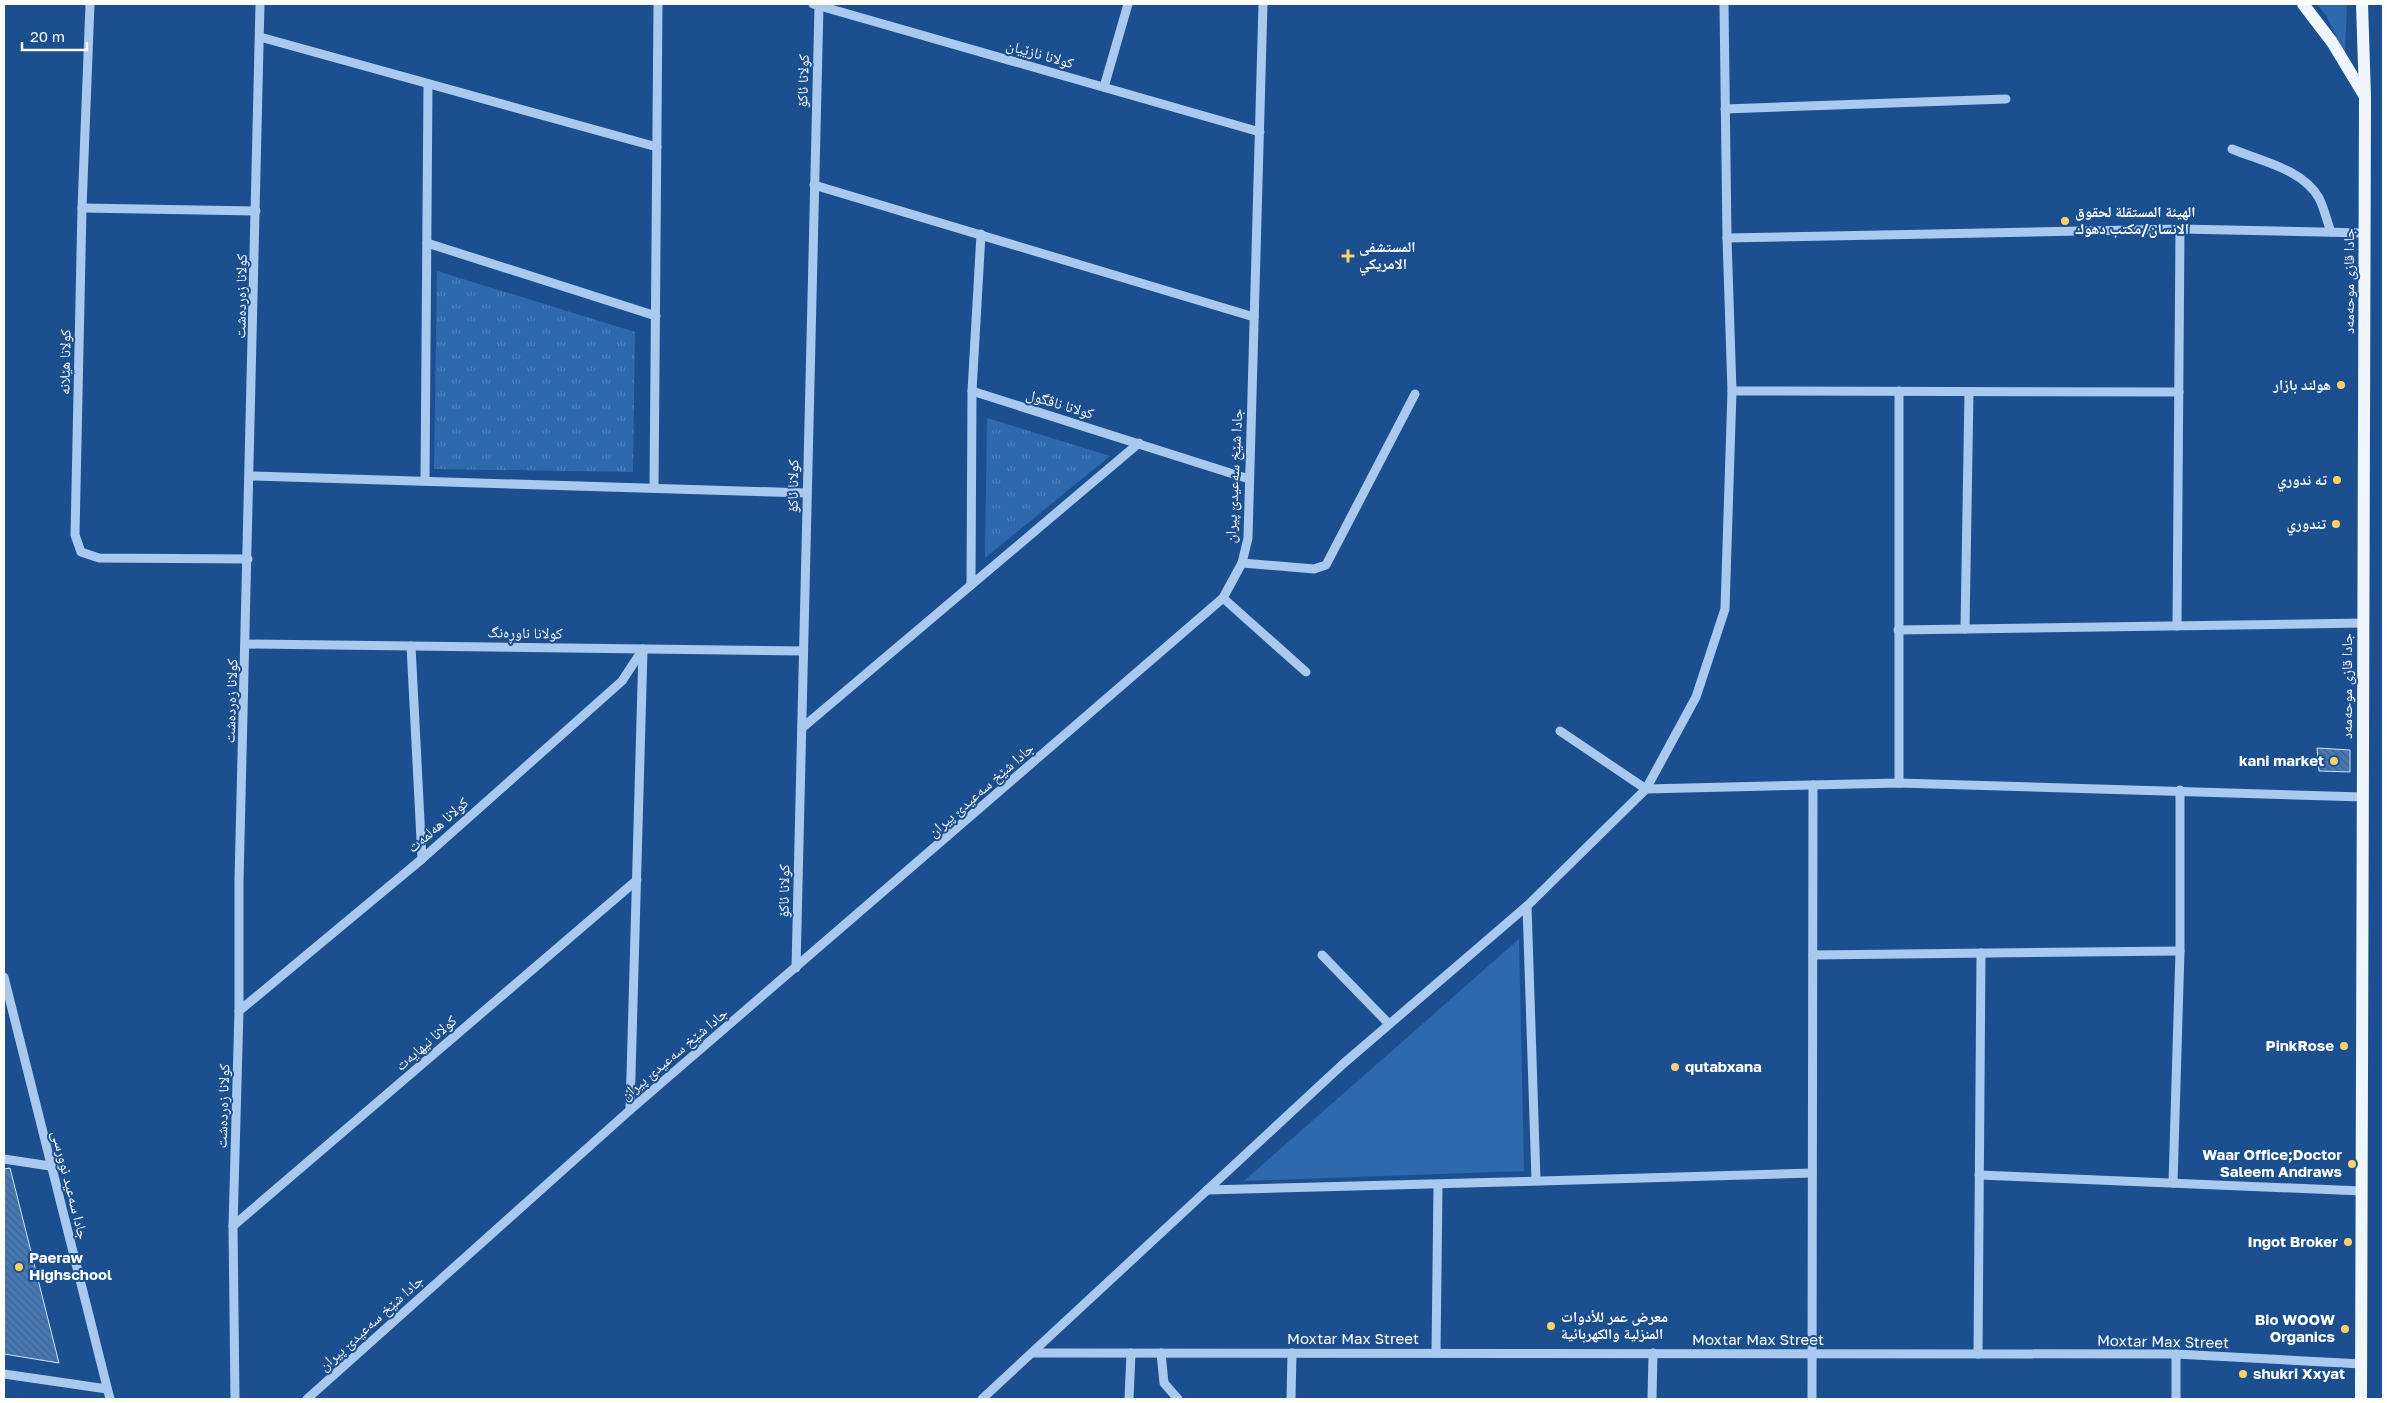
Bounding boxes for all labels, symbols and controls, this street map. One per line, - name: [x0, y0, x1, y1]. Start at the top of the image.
- scale bar: [22, 20, 88, 52]
- text: 20 m: [30, 27, 65, 45]
- street label: کولانا نازێیان: [1004, 35, 1076, 73]
- street label: کولانا ئاکۆ: [792, 54, 813, 108]
- place label: الهيئة المستقلة لحقوق الانسان/مكتب دهوك: [2075, 202, 2196, 238]
- marker: الهيئة المستقلة لحقوق الانسان/مكتب دهوك: [2059, 215, 2071, 227]
- street label: جادا قازی موحەمەد: [2339, 228, 2359, 334]
- place label: المستشفى الامريكي: [1359, 237, 1416, 276]
- marker: المستشفى الامريكي: [1341, 249, 1355, 263]
- street label: کولانا زەردەشت: [230, 253, 251, 339]
- street label: کولانا هێلانە: [54, 329, 75, 395]
- place label: هولند بازار: [2272, 375, 2331, 394]
- marker: هولند بازار: [2335, 379, 2347, 391]
- street label: کولانا ناڤگول: [1024, 384, 1096, 424]
- street label: جادا شێخ سەعیدێ پیران: [1220, 408, 1248, 544]
- street label: کولانا ئاکۆ: [783, 459, 802, 513]
- place label: ته ندوري: [2277, 470, 2327, 492]
- marker: ته ندوري: [2331, 474, 2343, 486]
- place label: تندوري: [2287, 514, 2326, 536]
- marker: تندوري: [2330, 518, 2342, 530]
- street label: کولانا ناوڕەنگ: [487, 622, 563, 646]
- street label: جادا قازی موحەمەد: [2337, 633, 2357, 739]
- street label: کولانا زەردەشت: [220, 658, 241, 744]
- street label: جادا شێخ سەعیدێ پیران: [924, 738, 1039, 842]
- place label: kani market: [2239, 751, 2324, 769]
- marker: kani market: [2328, 755, 2340, 767]
- street label: کولانا هەلمەت: [403, 793, 472, 856]
- street label: کولانا ئاکۆ: [774, 864, 793, 918]
- street label: جادا شێخ سەعیدێ پیران: [616, 1003, 732, 1105]
- street label: کولانا نیهایەت: [391, 1011, 460, 1074]
- place label: PinkRose: [2266, 1036, 2334, 1054]
- marker: PinkRose: [2338, 1040, 2350, 1052]
- place label: qutabxana: [1685, 1057, 1762, 1075]
- marker: qutabxana: [1669, 1061, 1681, 1073]
- street label: کولانا زەردەشت: [212, 1063, 233, 1149]
- street label: جادا سەعید نوورسی: [47, 1128, 93, 1242]
- place label: Waar Office;Doctor Saleem Andraws: [2202, 1145, 2342, 1180]
- marker: Waar Office;Doctor Saleem Andraws: [2346, 1158, 2358, 1170]
- place label: Ingot Broker: [2248, 1232, 2338, 1250]
- marker: Ingot Broker: [2342, 1236, 2354, 1248]
- place label: Paeraw Highschool: [29, 1248, 112, 1283]
- marker: Paeraw Highschool: [13, 1261, 25, 1273]
- street label: جادا شێخ سەعیدێ پیران: [314, 1270, 428, 1375]
- place label: معرض عمر للأدوات المنزلية والكهربائية: [1561, 1307, 1668, 1343]
- place label: Bio WOOW Organics: [2255, 1310, 2335, 1345]
- marker: معرض عمر للأدوات المنزلية والكهربائية: [1545, 1320, 1557, 1332]
- marker: Bio WOOW Organics: [2339, 1323, 2351, 1335]
- street label: Moxtar Max Street: [1287, 1329, 1419, 1347]
- street label: Moxtar Max Street: [1692, 1330, 1824, 1348]
- street label: Moxtar Max Street: [2097, 1331, 2229, 1351]
- place label: shukri Xxyat: [2253, 1364, 2345, 1382]
- marker: shukri Xxyat: [2237, 1368, 2249, 1380]

